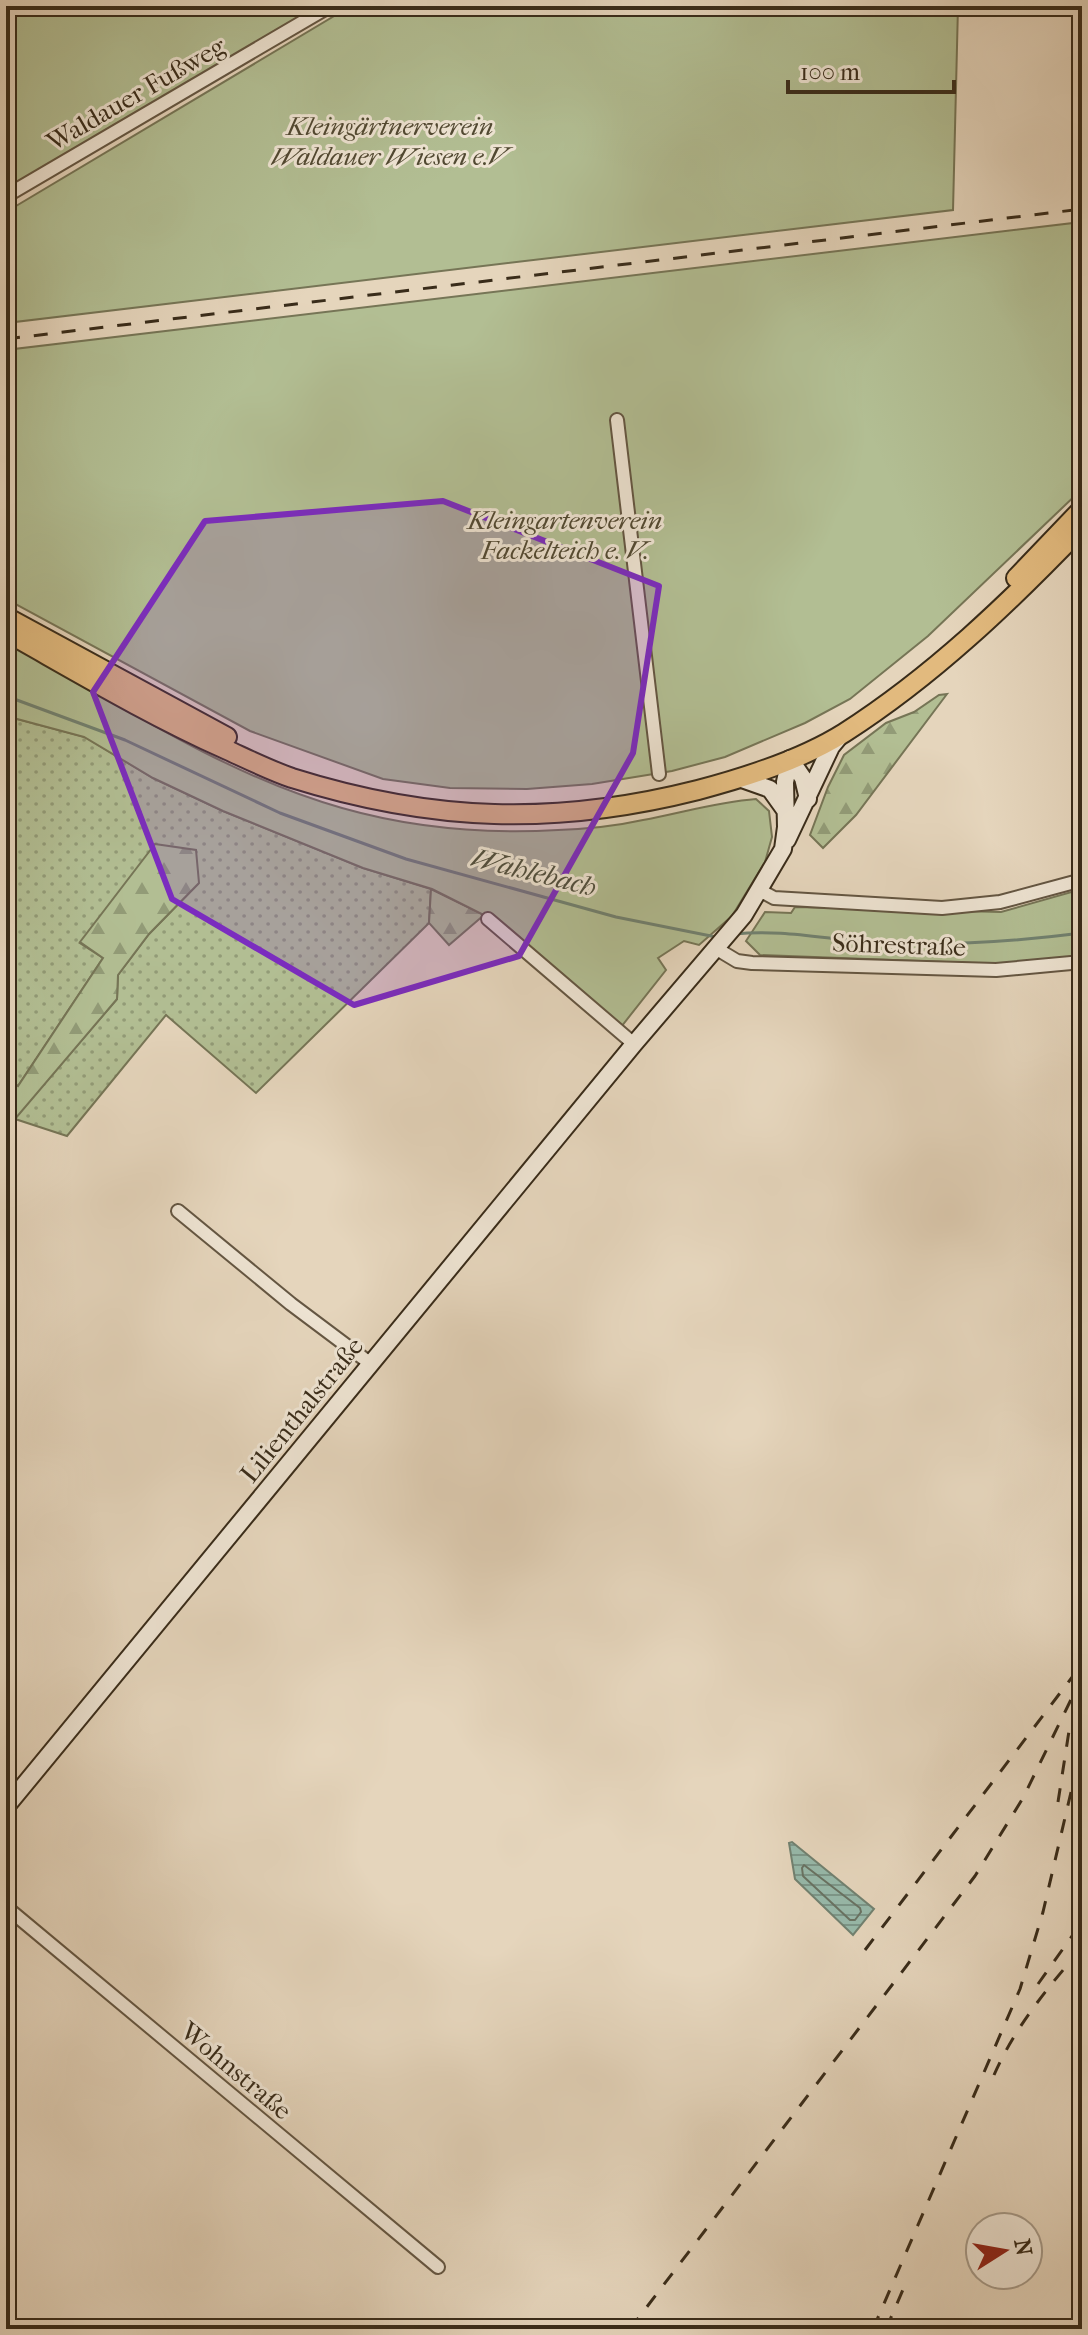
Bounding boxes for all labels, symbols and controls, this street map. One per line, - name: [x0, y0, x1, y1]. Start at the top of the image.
- street label: Waldauer Fußweg: [40, 30, 232, 158]
- scale bar: [788, 44, 954, 94]
- text: 100 m: [800, 58, 860, 86]
- park label: Kleingärtnerverein Waldauer Wiesen e.V: [271, 111, 514, 172]
- park label: Kleingartenverein Fackelteich e. V.: [466, 505, 662, 566]
- water label: Wahlebach: [468, 841, 600, 903]
- street label: Söhrestraße: [832, 927, 967, 963]
- street label: Lilienthalstraße: [234, 1331, 370, 1489]
- street label: Wohnstraße: [173, 2015, 298, 2127]
- north arrow: [964, 2211, 1044, 2291]
- text: N: [1008, 2237, 1037, 2258]

